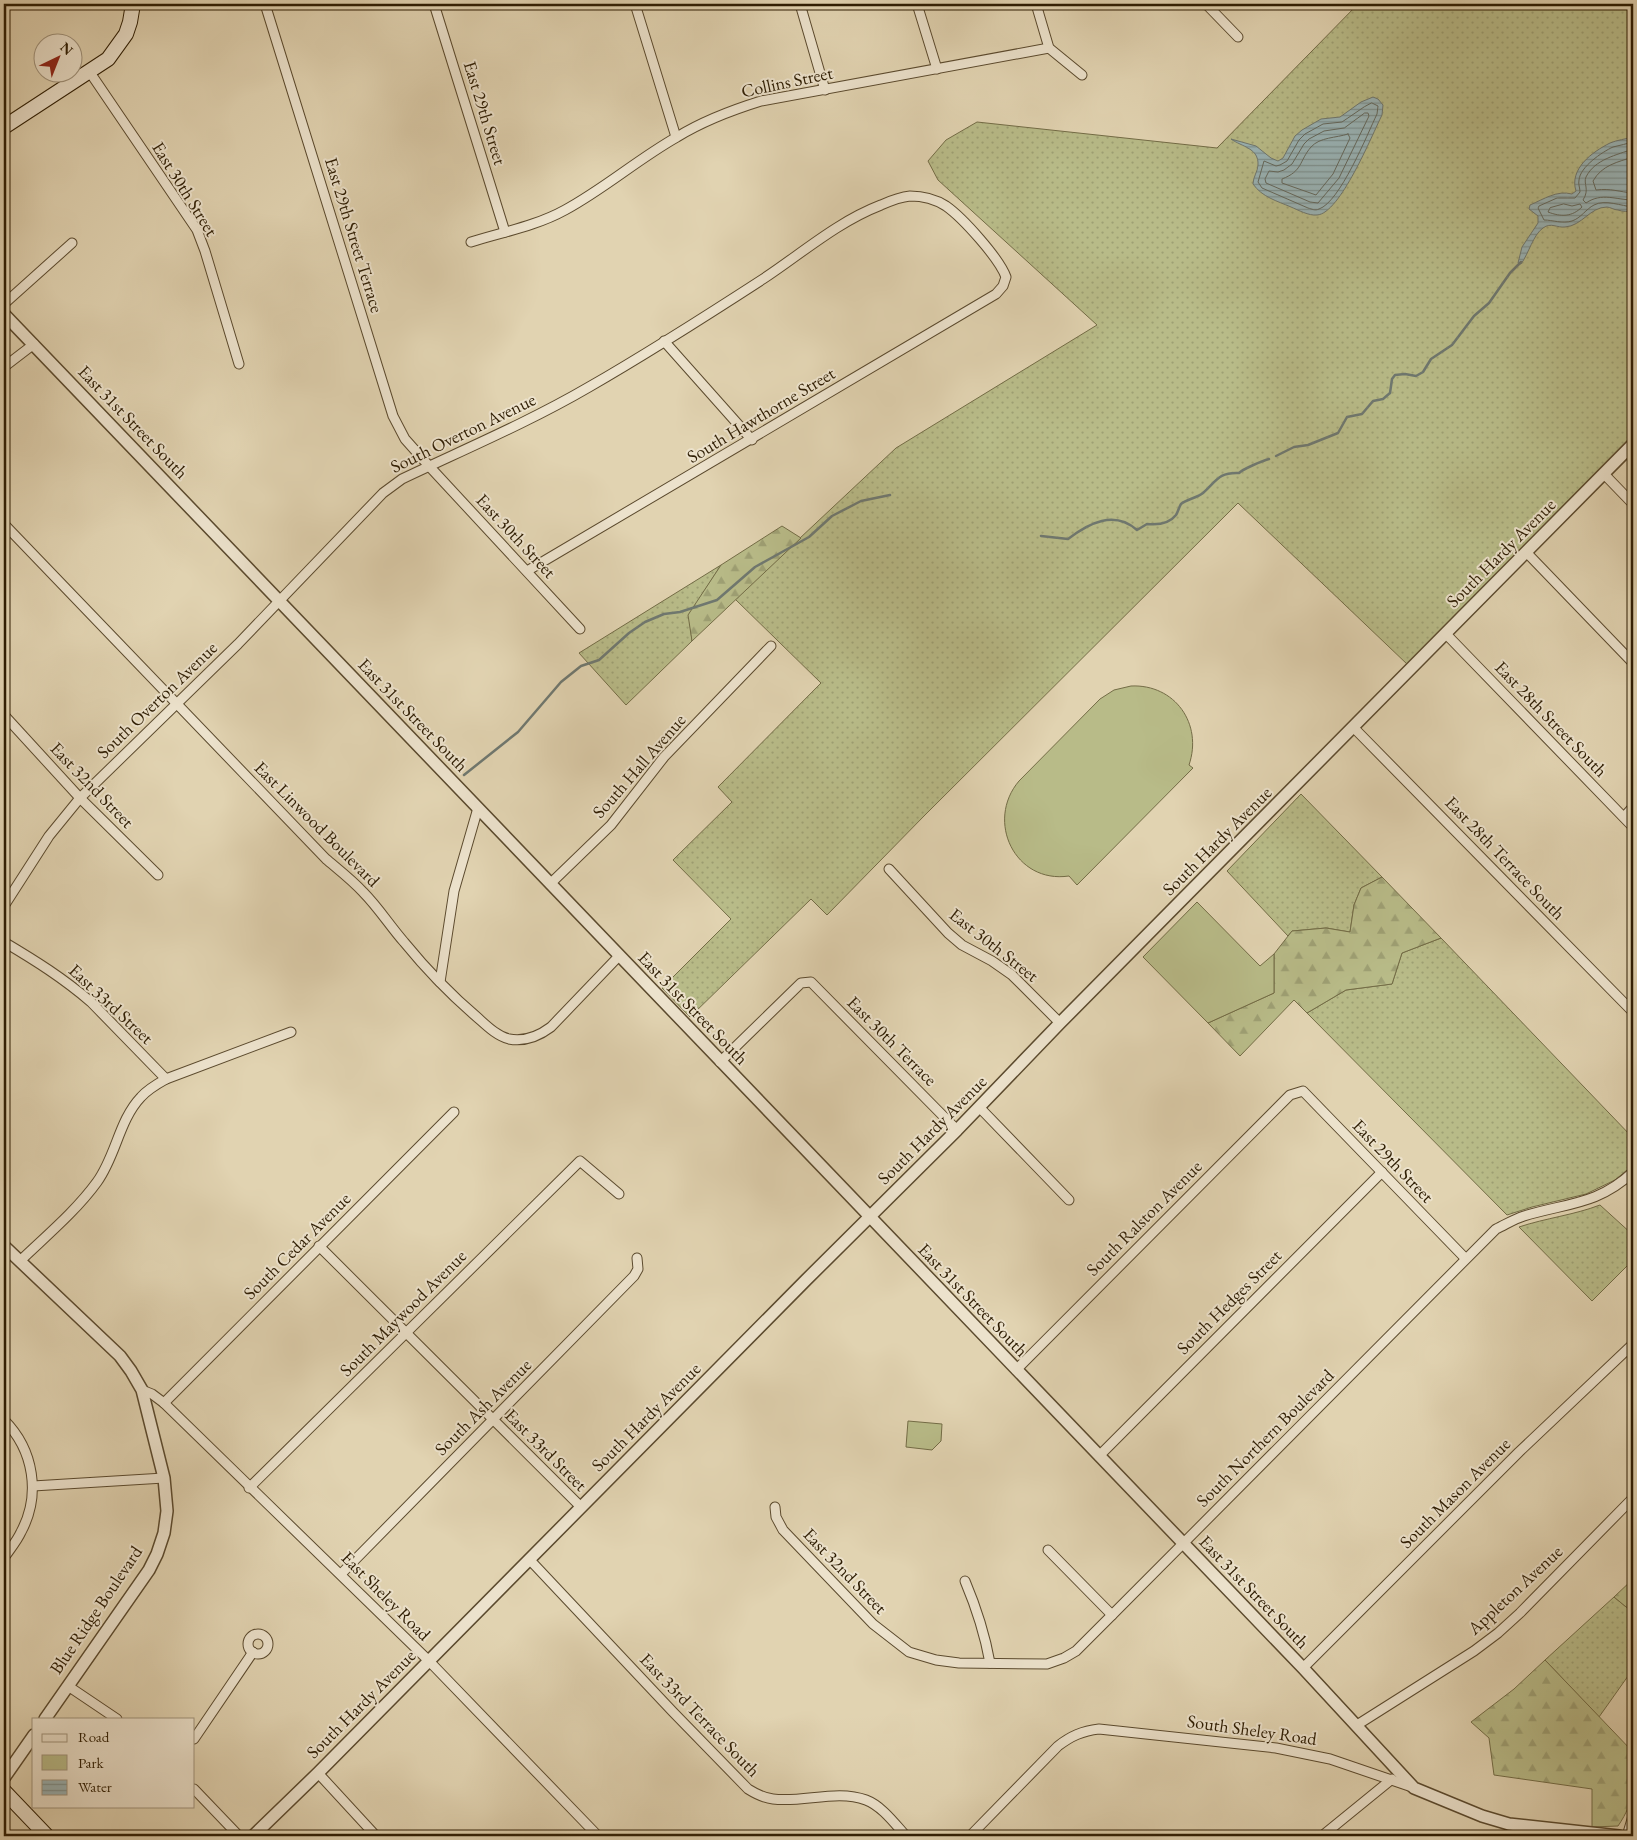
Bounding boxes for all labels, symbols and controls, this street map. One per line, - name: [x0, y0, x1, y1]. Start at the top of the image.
- north arrow: [32, 32, 82, 82]
- text: N: [57, 38, 78, 59]
- street label: East 29th Street: [459, 58, 512, 168]
- street label: Collins Street: [739, 61, 835, 102]
- street label: East 30th Street: [147, 137, 224, 241]
- street label: East 29th Street Terrace: [320, 154, 389, 315]
- street label: East 31st Street South: [73, 360, 193, 483]
- street label: South Hawthorne Street: [683, 361, 839, 468]
- street label: South Overton Avenue: [386, 387, 539, 478]
- street label: East 30th Street: [471, 489, 562, 583]
- street label: South Hardy Avenue: [1441, 493, 1560, 612]
- street label: South Overton Avenue: [92, 636, 222, 763]
- street label: East 31st Street South: [353, 653, 473, 776]
- street label: East 28th Street South: [1490, 656, 1613, 782]
- street label: South Hall Avenue: [587, 709, 690, 823]
- street label: East 32nd Street: [46, 737, 139, 833]
- street label: East Linwood Boulevard: [250, 756, 386, 892]
- street label: South Hardy Avenue: [1157, 781, 1276, 900]
- street label: East 28th Terrace South: [1440, 791, 1570, 924]
- street label: East 30th Street: [945, 903, 1044, 987]
- street label: East 31st Street South: [633, 946, 753, 1069]
- street label: East 33rd Street: [64, 959, 159, 1049]
- street label: East 30th Terrace: [842, 991, 942, 1091]
- street label: South Hardy Avenue: [872, 1070, 991, 1189]
- street label: East 29th Street: [1348, 1114, 1439, 1207]
- street label: South Ralston Avenue: [1081, 1155, 1206, 1280]
- street label: South Cedar Avenue: [238, 1187, 355, 1304]
- street label: East 31st Street South: [913, 1238, 1033, 1361]
- street label: South Maywood Avenue: [334, 1244, 471, 1381]
- street label: South Hedges Street: [1171, 1244, 1286, 1359]
- street label: South Ash Avenue: [429, 1353, 536, 1460]
- street label: South Hardy Avenue: [586, 1357, 705, 1476]
- street label: South Northern Boulevard: [1191, 1363, 1339, 1511]
- street label: East 33rd Street: [500, 1404, 593, 1496]
- street label: South Mason Avenue: [1394, 1432, 1515, 1553]
- street label: East 32nd Street: [799, 1523, 892, 1619]
- street label: East 31st Street South: [1194, 1530, 1314, 1653]
- street label: Blue Ridge Boulevard: [44, 1540, 148, 1678]
- street label: Appleton Avenue: [1462, 1540, 1567, 1640]
- street label: East Sheley Road: [337, 1546, 437, 1646]
- street label: South Hardy Avenue: [301, 1644, 420, 1763]
- street label: East 33rd Terrace South: [635, 1648, 765, 1781]
- street label: South Sheley Road: [1186, 1709, 1319, 1750]
- legend: [32, 1718, 195, 1808]
- text: Road: [78, 1727, 110, 1746]
- text: Park: [78, 1753, 105, 1772]
- text: Water: [78, 1777, 112, 1796]

